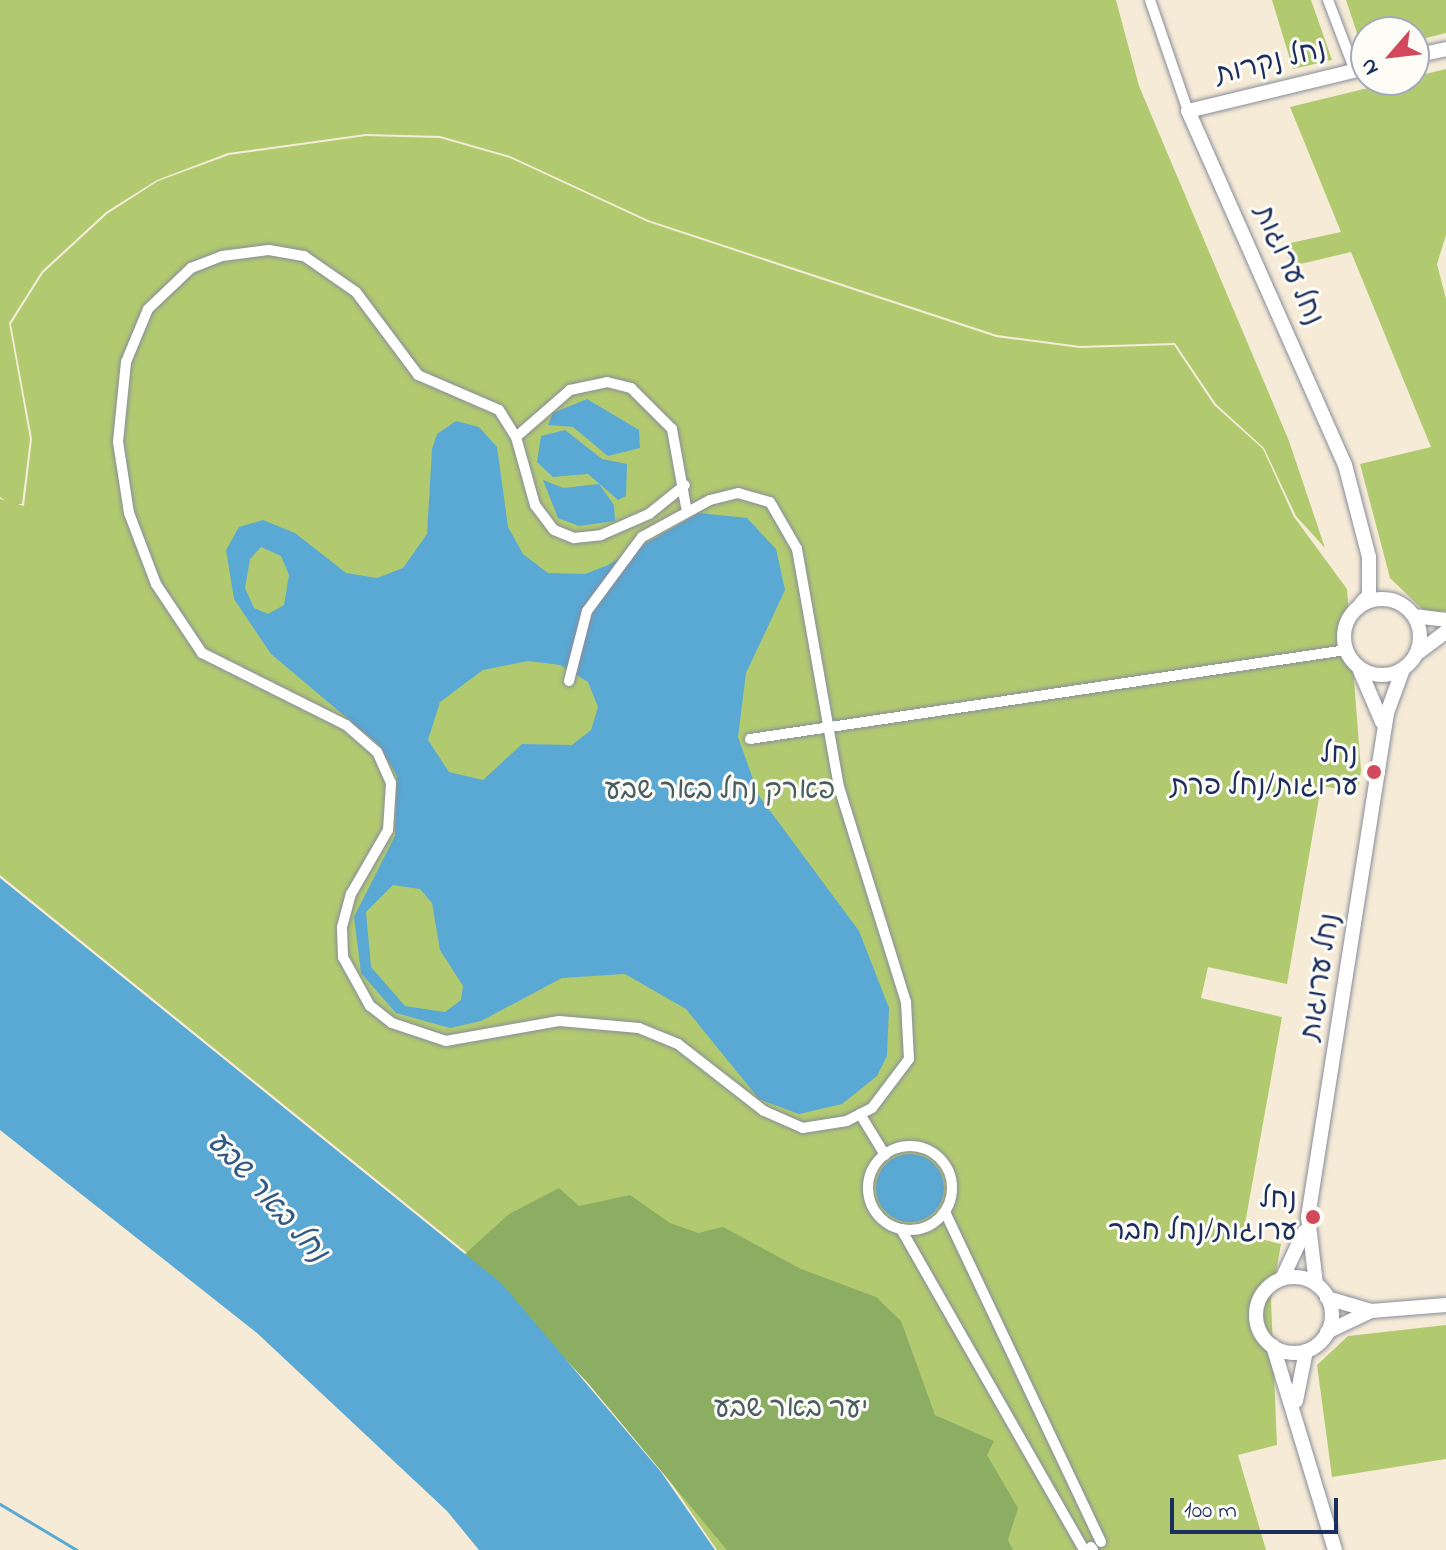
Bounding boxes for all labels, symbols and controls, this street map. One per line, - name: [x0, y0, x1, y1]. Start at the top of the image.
- north arrow: [1350, 16, 1430, 96]
- street label: נחל נקרות: [1212, 34, 1330, 94]
- text: N: [1353, 52, 1388, 80]
- street label: נחל ערוגות: [1245, 201, 1329, 331]
- place label: נחל ערוגות/נחל פרת: [1170, 739, 1358, 805]
- marker: נחל ערוגות/נחל פרת: [1365, 763, 1383, 781]
- park label: פארק נחל באר שבע: [605, 775, 835, 809]
- street label: נחל ערוגות: [1295, 911, 1349, 1043]
- water label: נחל באר שבע: [198, 1125, 334, 1271]
- place label: נחל ערוגות/נחל חבר: [1108, 1184, 1297, 1250]
- marker: נחל ערוגות/נחל חבר: [1304, 1208, 1322, 1226]
- park label: יער באר שבע: [714, 1393, 868, 1427]
- scale bar: [1174, 1482, 1342, 1532]
- text: 100 m: [1184, 1494, 1237, 1529]

